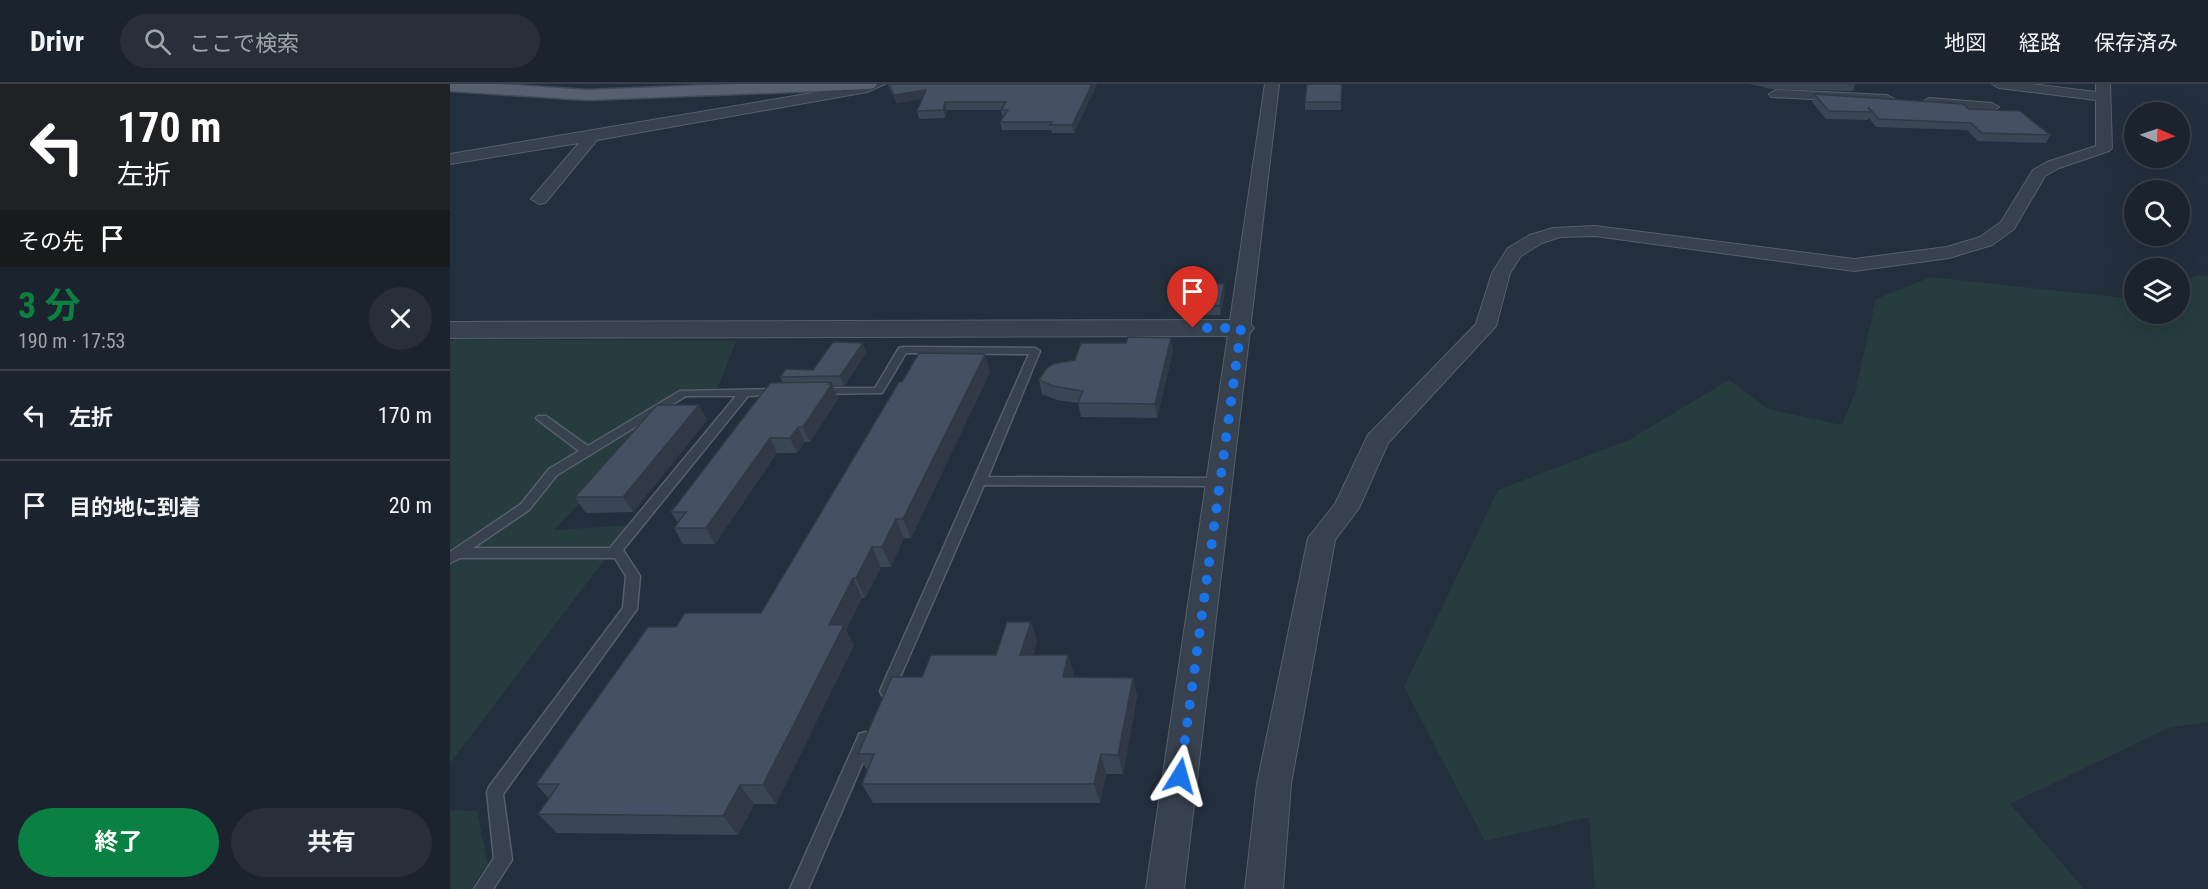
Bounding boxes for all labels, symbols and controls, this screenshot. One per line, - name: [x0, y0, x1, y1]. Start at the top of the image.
- search box: [120, 14, 540, 68]
- text: Drivr: [30, 25, 84, 58]
- icon: search: [141, 25, 174, 58]
- text: ここで検索: [189, 31, 299, 56]
- text: 地図: [1944, 31, 1986, 55]
- text: 経路: [2019, 31, 2061, 55]
- text: 保存済み: [2094, 31, 2178, 55]
- north arrow: [2124, 102, 2190, 168]
- map controls: [2124, 102, 2190, 324]
- text: 170 m: [117, 103, 222, 152]
- icon: left: [18, 108, 96, 186]
- text: 左折: [117, 159, 171, 191]
- button: search: [2124, 180, 2190, 246]
- icon: arrive: [96, 222, 129, 255]
- text: その先: [18, 229, 84, 254]
- button: layers: [2124, 258, 2190, 324]
- pin: [1167, 266, 1218, 328]
- icon: arrive: [1176, 275, 1209, 308]
- text: 3 分: [18, 285, 81, 327]
- button: close: [369, 287, 432, 350]
- text: 190 m · 17:53: [18, 329, 125, 353]
- icon: left: [18, 399, 51, 432]
- text: 170 m: [378, 403, 432, 428]
- text: 左折: [69, 405, 113, 430]
- icon: arrive: [18, 489, 51, 522]
- text: 20 m: [389, 493, 432, 518]
- text: 目的地に到着: [69, 495, 201, 520]
- position arrow: [1148, 744, 1212, 808]
- button: 終了: [18, 808, 219, 877]
- button: 共有: [231, 808, 432, 877]

